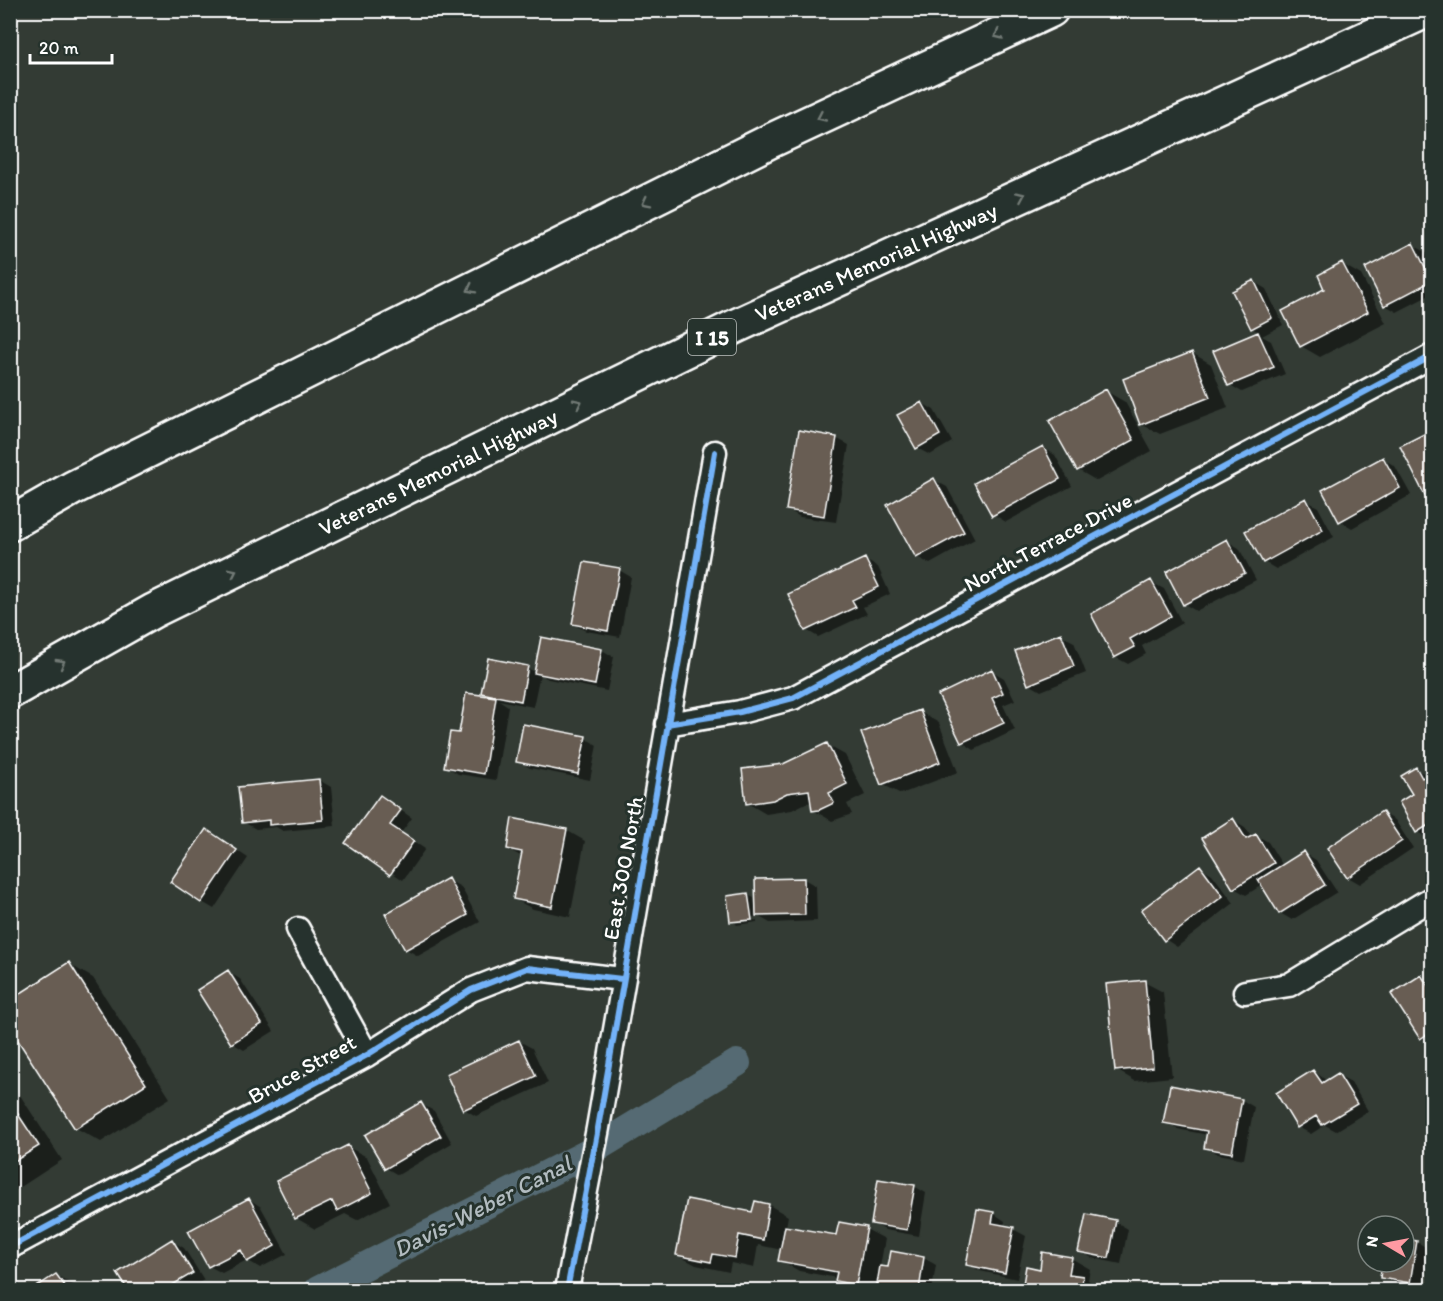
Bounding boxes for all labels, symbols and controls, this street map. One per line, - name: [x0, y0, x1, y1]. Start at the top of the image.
- scale bar: [30, 27, 112, 65]
- one-way arrow: [993, 28, 1004, 40]
- text: 20 m: [39, 37, 79, 59]
- one-way arrow: [816, 109, 827, 121]
- one-way arrow: [1015, 191, 1026, 203]
- one-way arrow: [641, 195, 652, 207]
- street label: Veterans Memorial Highway: [751, 196, 1002, 328]
- one-way arrow: [466, 282, 477, 294]
- road number: I 15: [688, 319, 736, 355]
- one-way arrow: [572, 398, 583, 410]
- street label: Veterans Memorial Highway: [314, 402, 562, 542]
- street label: North Terrace Drive: [959, 486, 1137, 598]
- one-way arrow: [227, 568, 238, 579]
- one-way arrow: [55, 659, 65, 671]
- street label: East 300 North: [597, 794, 649, 942]
- street label: Bruce Street: [243, 1028, 361, 1110]
- water label: Davis-Weber Canal: [388, 1148, 578, 1263]
- north arrow: [1356, 1214, 1416, 1274]
- text: N: [1361, 1235, 1382, 1248]

